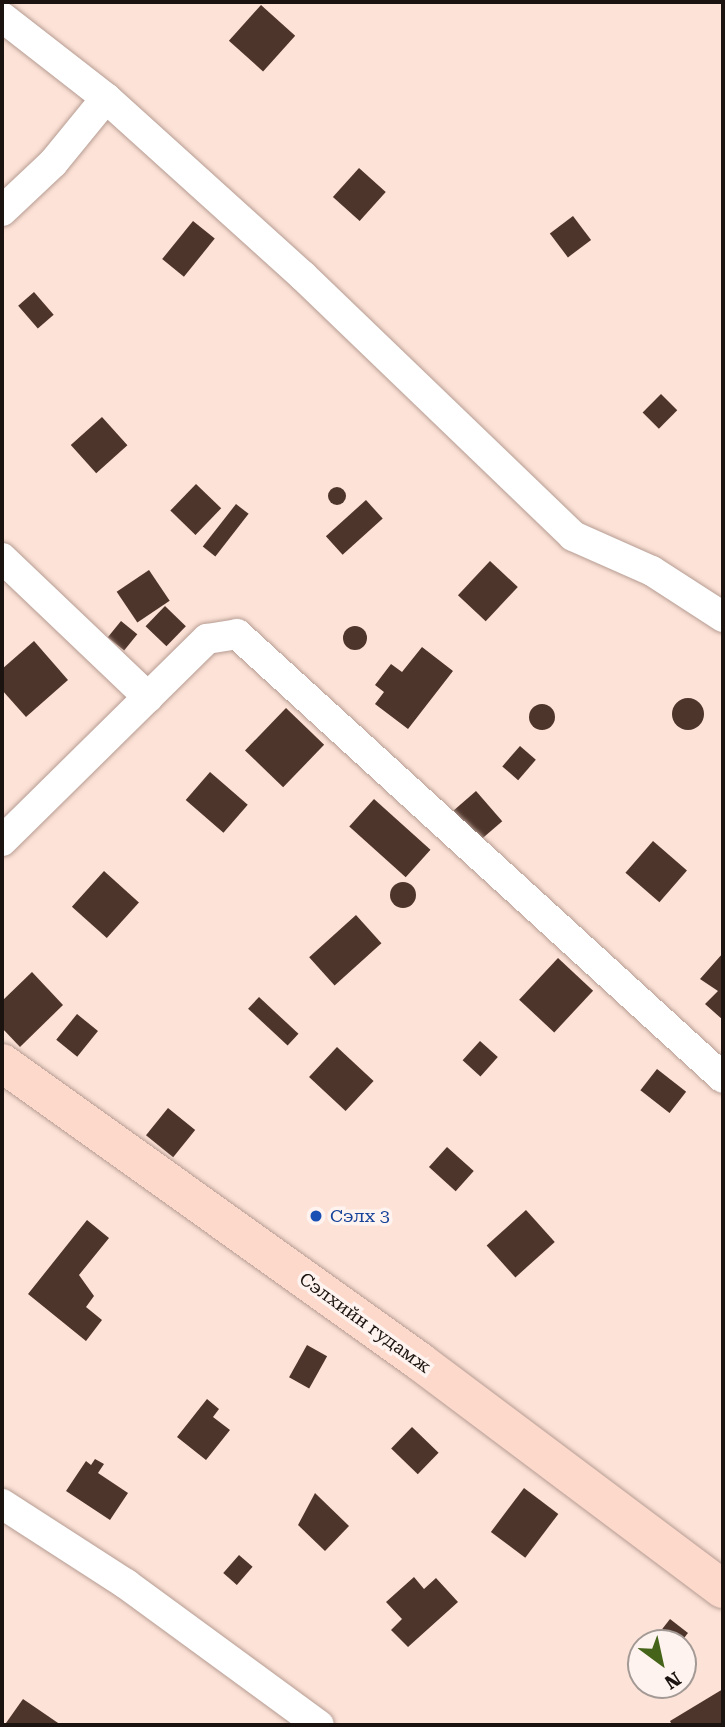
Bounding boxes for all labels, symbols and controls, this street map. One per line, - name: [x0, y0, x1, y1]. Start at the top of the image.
- place label: Сэлх 3: [330, 1205, 390, 1227]
- marker: Сэлх 3: [308, 1208, 324, 1224]
- street label: Сэлхийн гудамж: [295, 1268, 435, 1378]
- north arrow: [627, 1629, 697, 1699]
- text: N: [660, 1667, 685, 1694]

